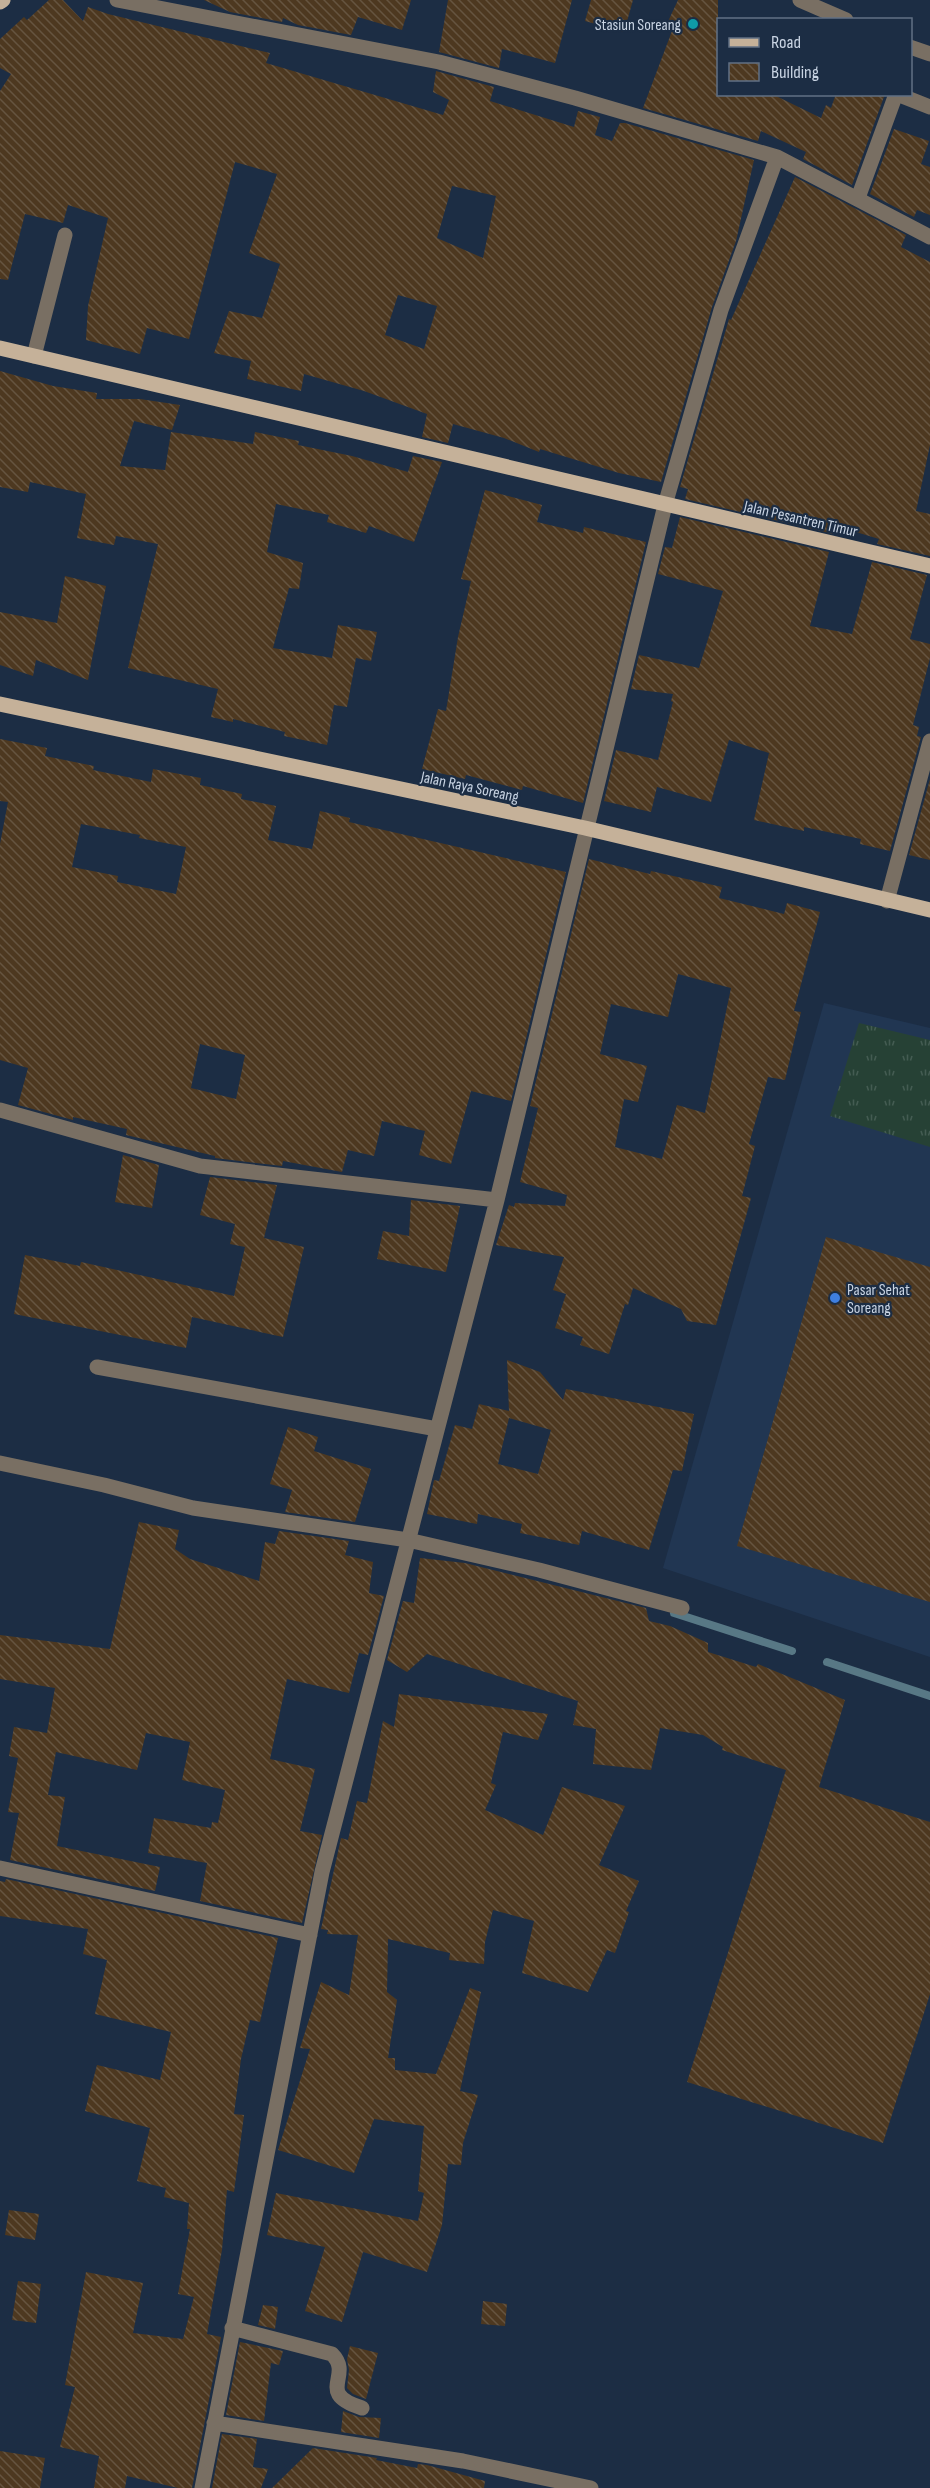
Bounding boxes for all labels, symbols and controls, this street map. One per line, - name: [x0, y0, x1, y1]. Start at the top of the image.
- place label: Stasiun Soreang: [595, 16, 681, 35]
- marker: Stasiun Soreang: [686, 17, 700, 31]
- legend: [717, 18, 912, 96]
- text: Road: [771, 32, 801, 53]
- text: Building: [771, 62, 819, 83]
- street label: Jalan Pesantren Timur: [741, 497, 860, 542]
- street label: Jalan Raya Soreang: [418, 768, 520, 807]
- place label: Pasar Sehat Soreang: [847, 1281, 910, 1318]
- marker: Pasar Sehat Soreang: [828, 1291, 842, 1305]

